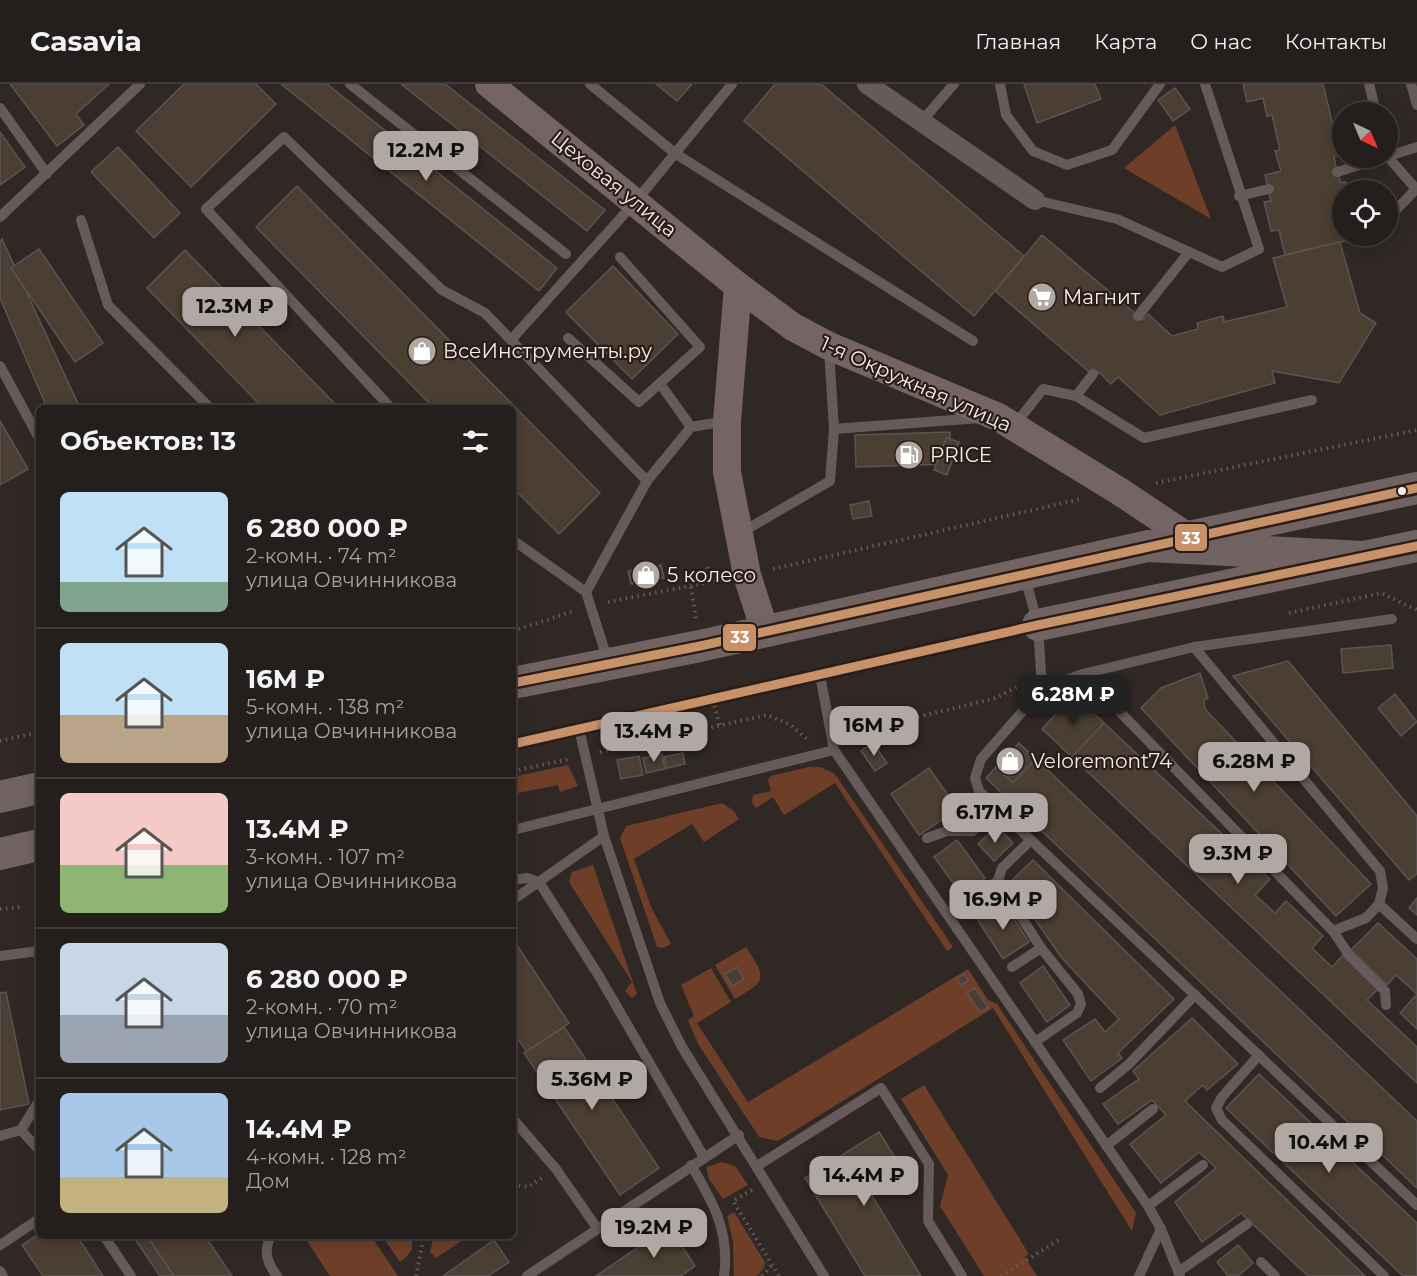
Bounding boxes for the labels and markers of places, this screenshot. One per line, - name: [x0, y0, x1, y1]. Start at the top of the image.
- pin: 12.2M ₽: [371, 131, 481, 182]
- supermarket icon: Магнит: [1026, 281, 1058, 313]
- place label: Магнит: [1063, 285, 1141, 309]
- pin: 12.3M ₽: [180, 287, 290, 338]
- shop icon: ВсеИнструменты.ру: [406, 335, 438, 367]
- place label: ВсеИнструменты.ру: [443, 339, 652, 363]
- fuel station icon: PRICE: [893, 439, 925, 471]
- place label: PRICE: [930, 443, 992, 467]
- unlabelled marker: [1396, 485, 1408, 497]
- shop icon: 5 колесо: [630, 559, 662, 591]
- place label: 5 колесо: [667, 563, 756, 587]
- pin: 6.28M ₽: [1018, 675, 1128, 726]
- pin: 16M ₽: [832, 706, 916, 757]
- pin: 13.4M ₽: [599, 712, 709, 763]
- pin: 6.28M ₽: [1199, 742, 1309, 793]
- shop icon: Veloremont74: [994, 745, 1026, 777]
- place label: Veloremont74: [1031, 749, 1172, 773]
- pin: 6.17M ₽: [940, 793, 1050, 844]
- pin: 9.3M ₽: [1189, 834, 1287, 885]
- pin: 16.9M ₽: [948, 880, 1058, 931]
- pin: 5.36M ₽: [537, 1060, 647, 1111]
- pin: 10.4M ₽: [1274, 1123, 1384, 1174]
- pin: 14.4M ₽: [809, 1156, 919, 1207]
- pin: 19.2M ₽: [599, 1208, 709, 1259]

